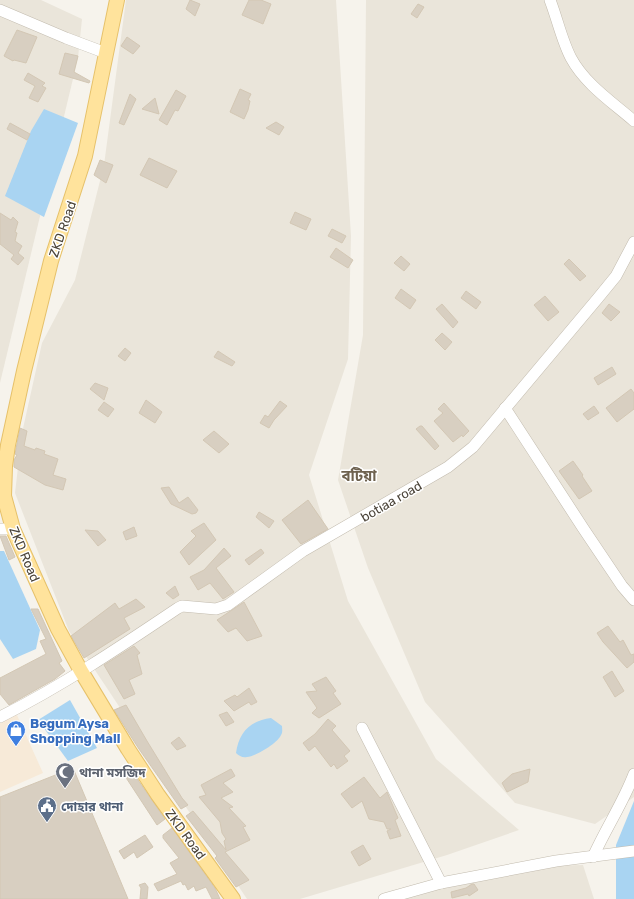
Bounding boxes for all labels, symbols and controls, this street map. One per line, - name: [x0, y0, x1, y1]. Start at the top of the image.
- street label: ZKD Road: [46, 199, 79, 259]
- district label: বটিয়া: [340, 466, 377, 485]
- street label: botiaa road: [358, 478, 424, 525]
- street label: ZKD Road: [6, 524, 43, 584]
- place label: Begum Aysa Shopping Mall: [30, 716, 120, 746]
- shop icon: Begum Aysa Shopping Mall: [5, 719, 27, 747]
- mosque icon: থানা মসজিদ: [54, 761, 76, 789]
- place label: থানা মসজিদ: [79, 765, 146, 780]
- public building icon: দোহার থানা: [36, 795, 58, 823]
- place label: দোহার থানা: [61, 799, 124, 814]
- street label: ZKD Road: [162, 806, 209, 862]

